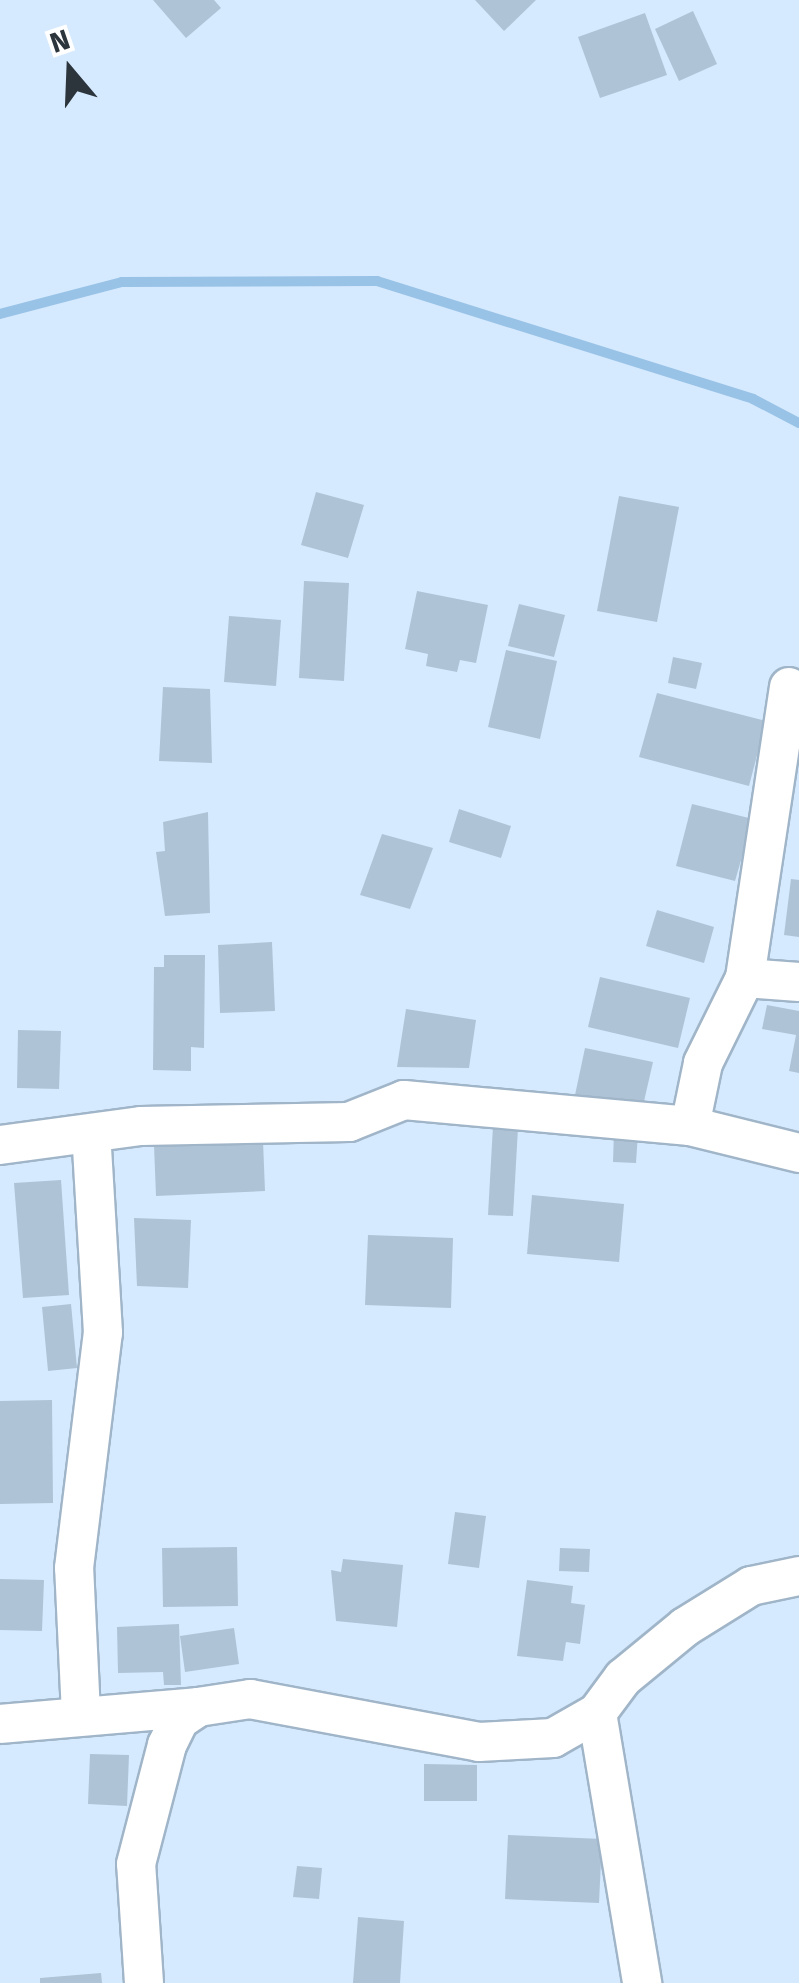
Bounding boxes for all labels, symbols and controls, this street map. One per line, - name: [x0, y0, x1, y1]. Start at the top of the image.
- north arrow: [20, 20, 120, 120]
- text: N: [46, 23, 74, 60]

